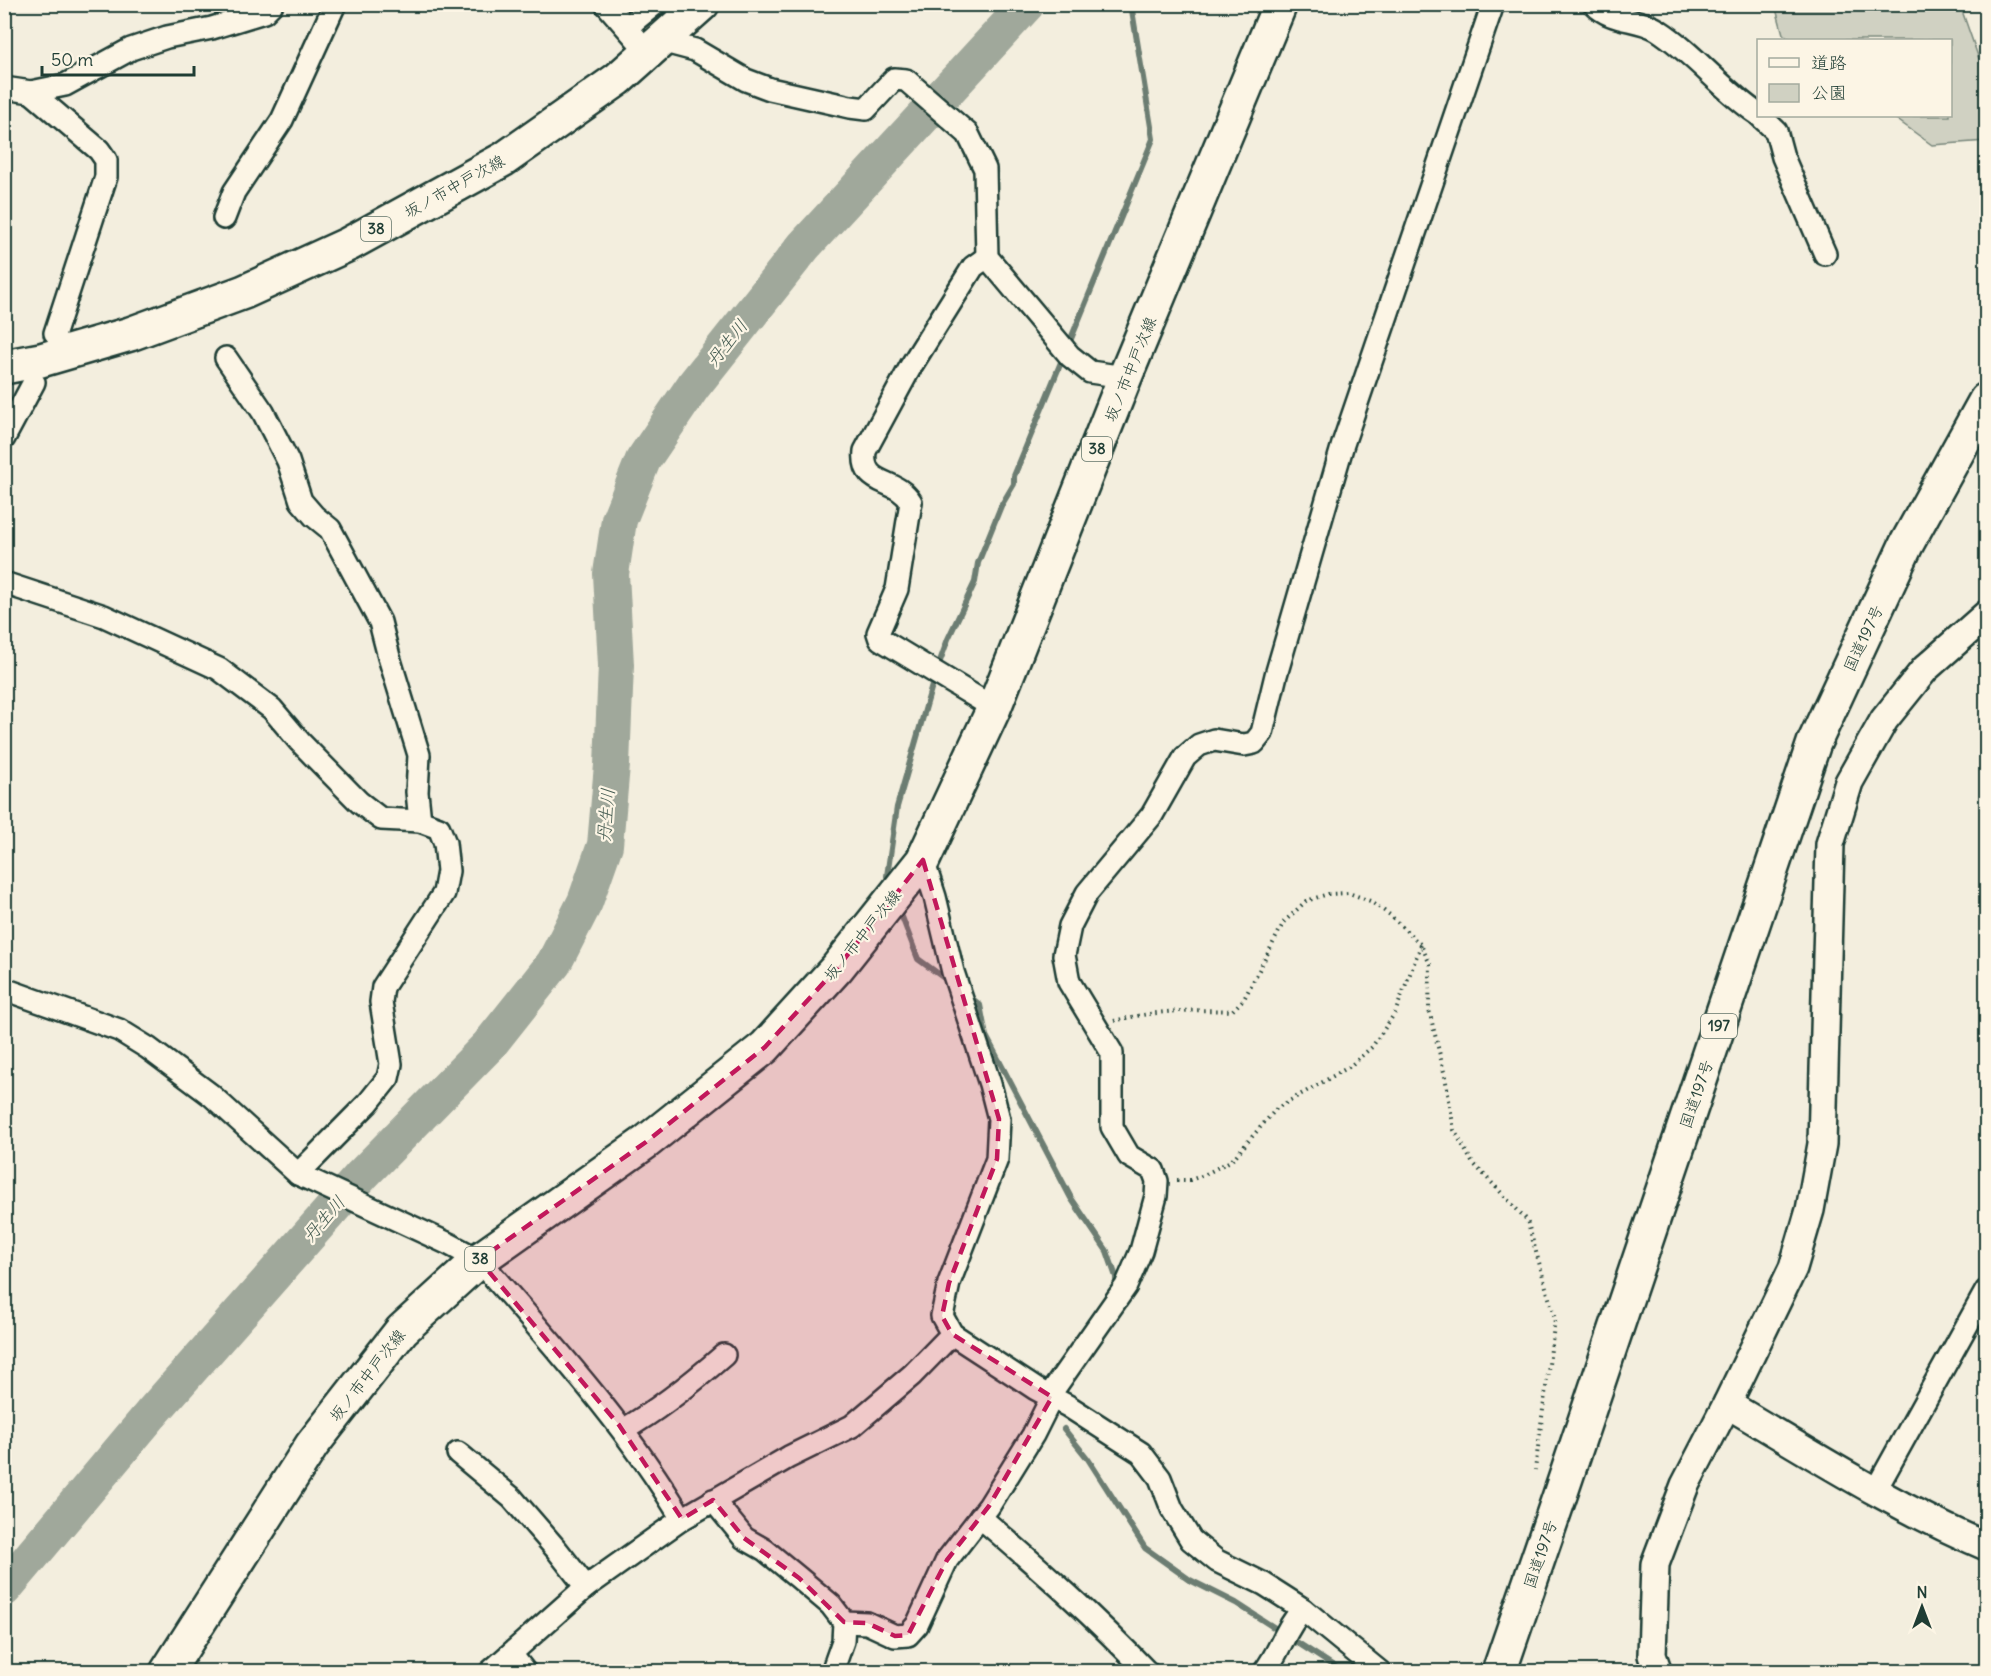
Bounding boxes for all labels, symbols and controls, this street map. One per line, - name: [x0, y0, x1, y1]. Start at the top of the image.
- scale bar: [42, 39, 194, 77]
- legend: [1757, 39, 1952, 117]
- text: 50 m: [51, 48, 93, 71]
- text: 道路: [1811, 51, 1847, 74]
- text: 公園: [1811, 81, 1847, 104]
- street label: 坂ノ市中戸次線: [400, 150, 508, 222]
- road number: 38: [361, 217, 391, 241]
- street label: 坂ノ市中戸次線: [1100, 313, 1160, 425]
- water label: 丹生川: [701, 314, 753, 371]
- road number: 38: [1082, 437, 1112, 461]
- street label: 国道197号: [1839, 601, 1887, 675]
- water label: 丹生川: [592, 787, 619, 843]
- street label: 坂ノ市中戸次線: [819, 885, 905, 985]
- road number: 197: [1701, 1014, 1737, 1038]
- street label: 国道197号: [1675, 1057, 1717, 1131]
- water label: 丹生川: [297, 1191, 350, 1247]
- road number: 38: [465, 1247, 495, 1271]
- street label: 坂ノ市中戸次線: [325, 1325, 409, 1425]
- street label: 国道197号: [1519, 1517, 1561, 1591]
- north arrow: [1892, 1577, 1952, 1637]
- text: N: [1916, 1582, 1928, 1602]

